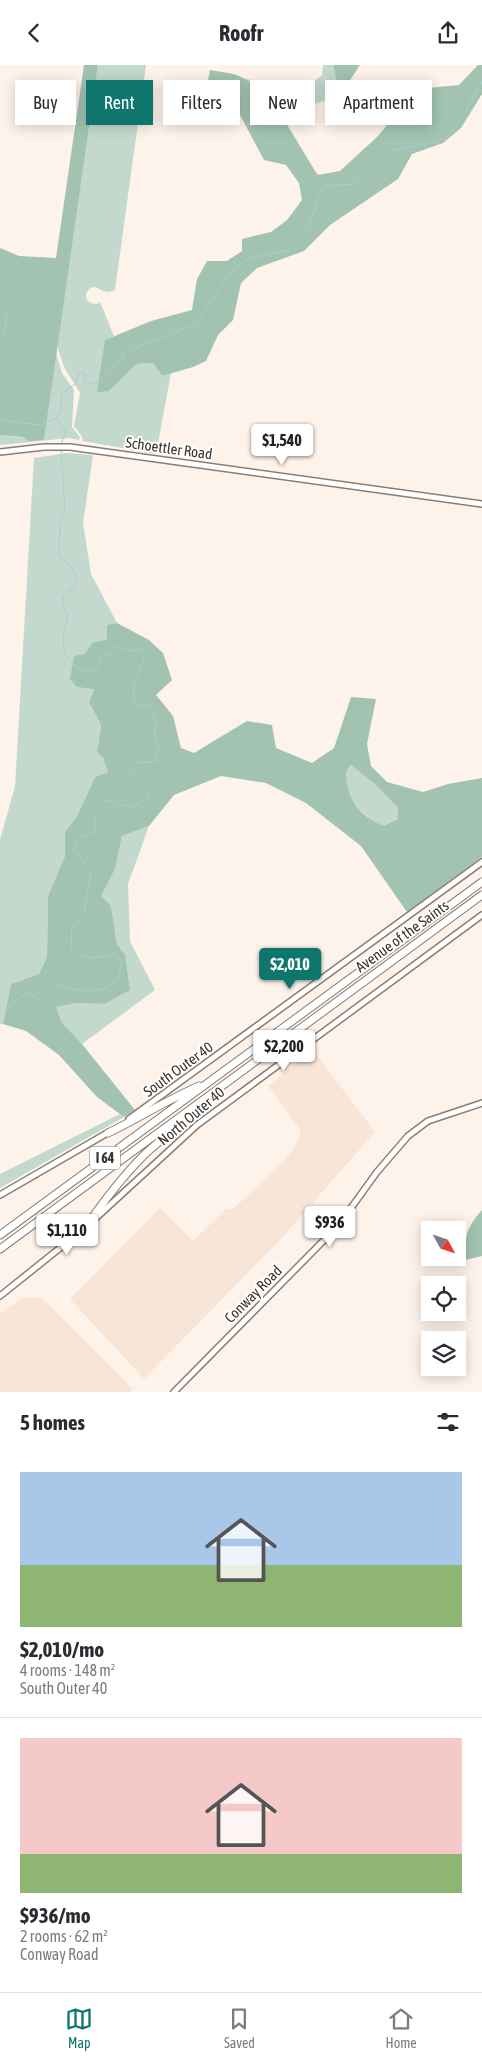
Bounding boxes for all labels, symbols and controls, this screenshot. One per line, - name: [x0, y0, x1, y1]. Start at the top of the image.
- icon: back: [20, 19, 48, 47]
- icon: share: [434, 19, 462, 47]
- text: Roofr: [219, 20, 263, 46]
- chip: Buy: [15, 80, 76, 125]
- chip: Rent: [86, 80, 153, 125]
- chip: Filters: [163, 80, 240, 125]
- chip: New: [250, 80, 315, 125]
- chip: Apartment: [325, 80, 432, 125]
- pin: $1,540: [241, 423, 323, 466]
- text: $1,540: [262, 431, 302, 449]
- street label: Schoettler Road: [125, 434, 213, 462]
- street label: Avenue of the Saints: [352, 897, 452, 975]
- pin: $2,010: [249, 947, 331, 990]
- text: $2,010: [270, 955, 310, 973]
- pin: $2,200: [243, 1029, 325, 1072]
- text: $2,200: [264, 1037, 304, 1055]
- street label: South Outer 40: [140, 1038, 216, 1100]
- street label: North Outer 40: [154, 1083, 228, 1149]
- road number: I 64: [90, 1147, 120, 1169]
- pin: $936: [300, 1205, 360, 1248]
- pin: $1,110: [26, 1213, 108, 1256]
- text: $936: [315, 1213, 345, 1231]
- text: $1,110: [47, 1221, 87, 1239]
- north arrow: [421, 1221, 466, 1266]
- map controls: [421, 1221, 466, 1376]
- street label: Conway Road: [221, 1262, 285, 1326]
- button: locate: [421, 1276, 466, 1321]
- button: layers: [421, 1331, 466, 1376]
- icon: filters: [434, 1408, 462, 1436]
- text: 5 homes: [20, 1410, 85, 1434]
- icon: home: [196, 1505, 286, 1595]
- text: $2,010/mo: [20, 1637, 104, 1661]
- text: 4 rooms · 148 m²: [20, 1661, 115, 1679]
- text: South Outer 40: [20, 1679, 107, 1697]
- icon: home: [196, 1770, 286, 1860]
- text: $936/mo: [20, 1903, 91, 1927]
- text: 2 rooms · 62 m²: [20, 1927, 108, 1945]
- text: Conway Road: [20, 1945, 99, 1963]
- tab: Map: [65, 2005, 93, 2051]
- tab: Saved: [224, 2005, 255, 2051]
- tab: Home: [386, 2005, 417, 2051]

